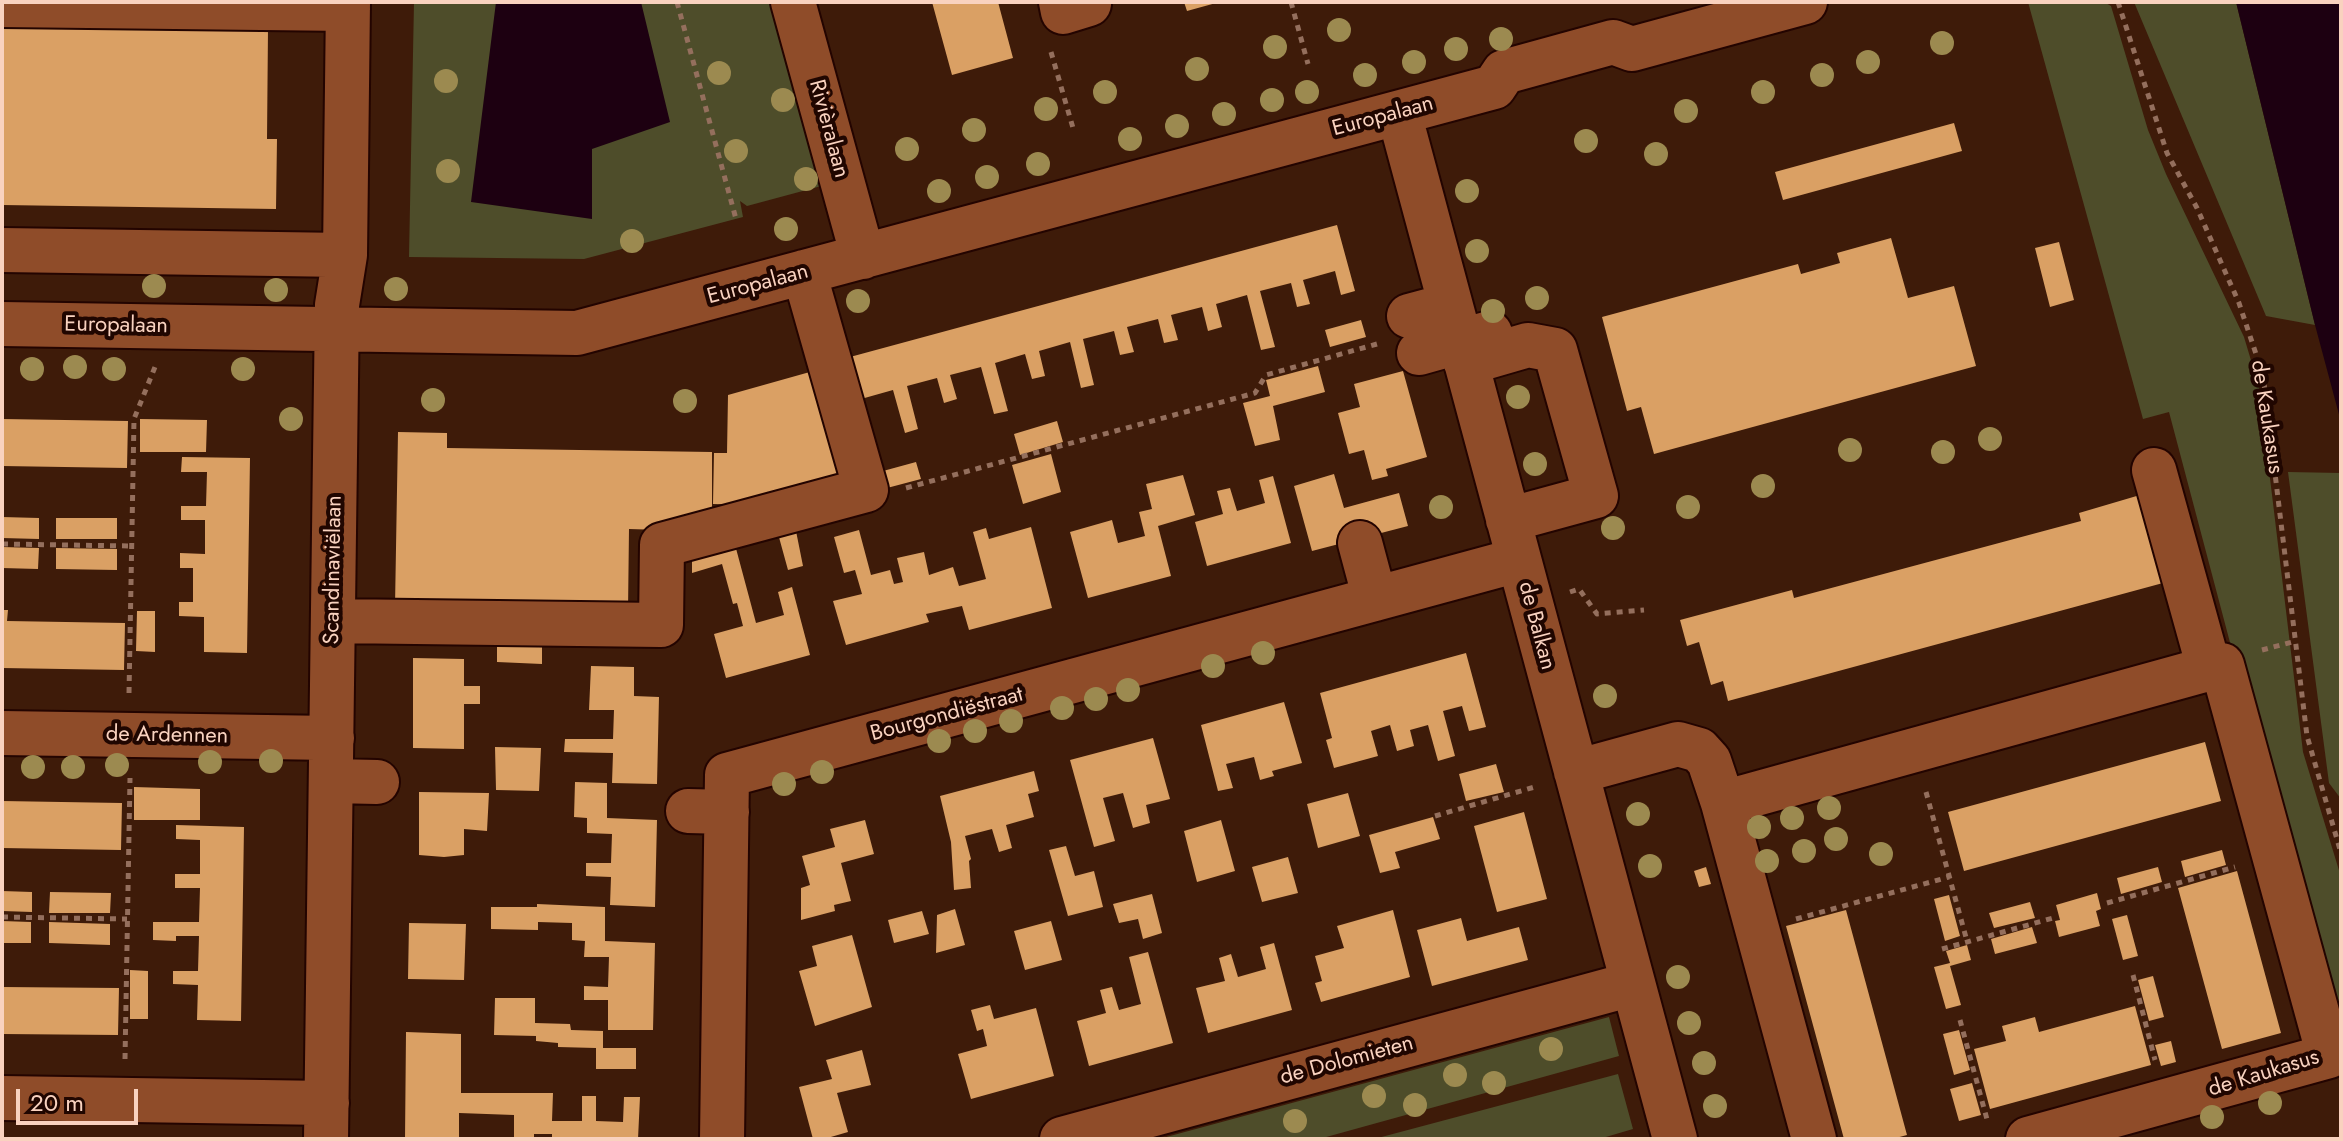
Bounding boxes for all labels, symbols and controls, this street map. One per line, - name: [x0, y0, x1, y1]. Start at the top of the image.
- street label: Rivièralaan: [802, 77, 854, 181]
- street label: Europalaan: [1329, 91, 1437, 143]
- street label: Europalaan: [704, 259, 812, 311]
- street label: Europalaan: [64, 312, 168, 340]
- street label: de Kaukasus: [2244, 358, 2288, 476]
- street label: Scandinaviëlaan: [319, 495, 349, 645]
- street label: de Balkan: [1512, 579, 1560, 673]
- street label: Bourgondiëstraat: [868, 682, 1026, 748]
- street label: de Ardennen: [106, 722, 228, 750]
- street label: de Dolomieten: [1277, 1031, 1417, 1091]
- street label: de Kaukasus: [2205, 1045, 2323, 1103]
- scale bar: [20, 1073, 142, 1123]
- text: 20 m: [30, 1085, 84, 1120]

